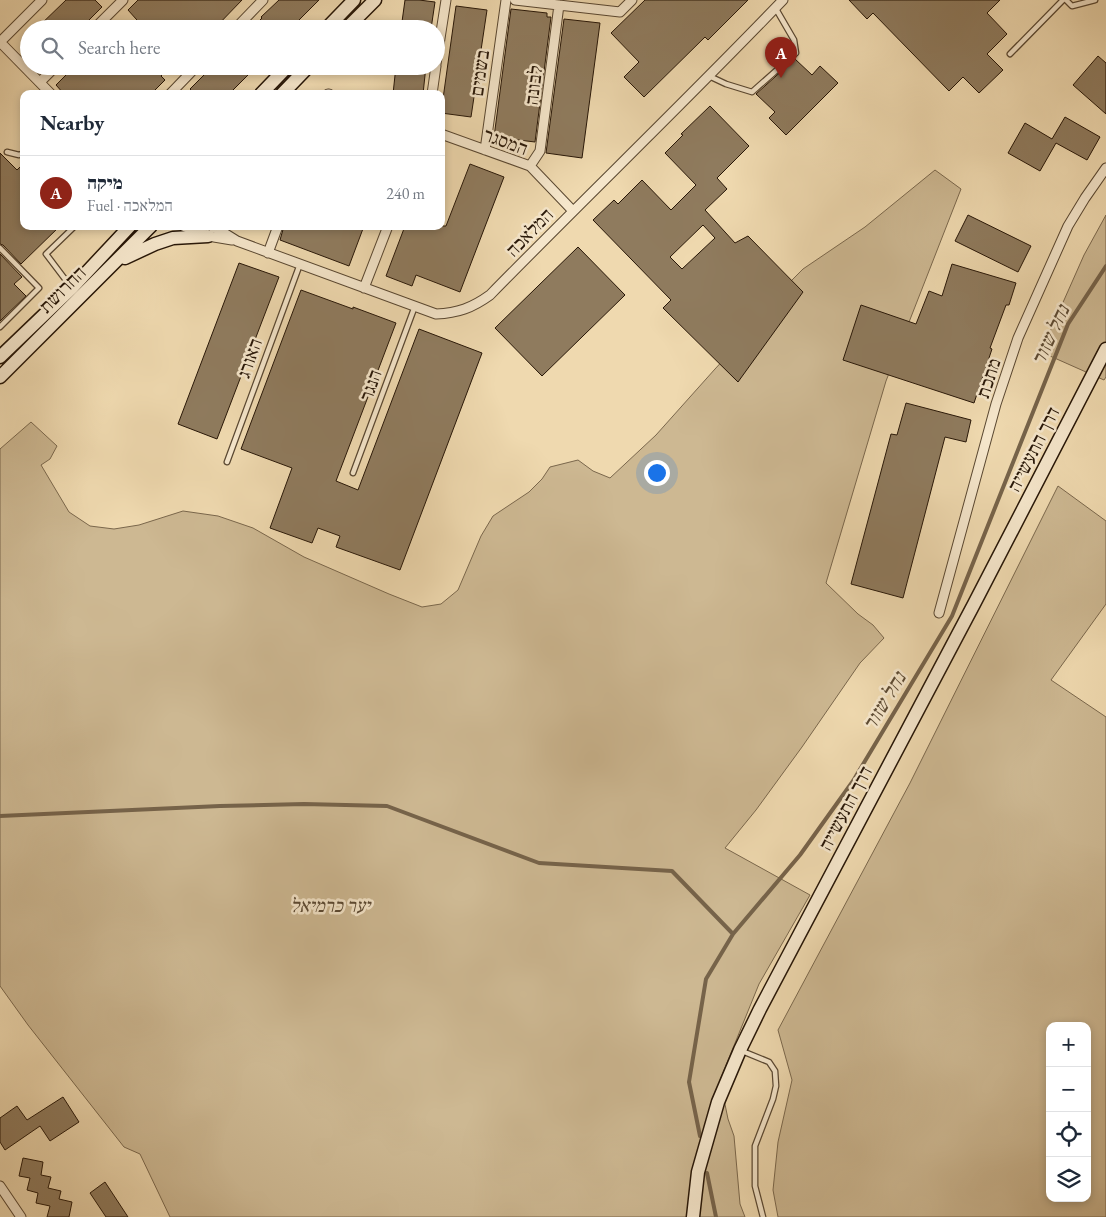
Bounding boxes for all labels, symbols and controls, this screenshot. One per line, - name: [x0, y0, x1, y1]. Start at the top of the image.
- search box: [20, 20, 445, 75]
- icon: search: [38, 34, 66, 62]
- text: Search here: [78, 35, 160, 60]
- pin: A: [765, 37, 797, 78]
- street label: בשמים: [464, 48, 495, 98]
- street label: לבונה: [519, 64, 548, 106]
- text: Nearby: [40, 109, 104, 136]
- street label: המסגר: [480, 122, 531, 161]
- text: מיקה: [87, 170, 123, 195]
- text: A: [50, 183, 62, 204]
- text: 240 m: [386, 183, 425, 204]
- text: Fuel · המלאכה: [87, 195, 173, 216]
- street label: המלאכה: [500, 203, 559, 262]
- street label: החרושת: [33, 260, 91, 318]
- water label: נחל שזור: [1025, 299, 1076, 369]
- street label: האורג: [231, 335, 268, 381]
- street label: מתכת: [970, 355, 1007, 401]
- street label: הנגר: [353, 366, 388, 404]
- street label: דרך התעשייה: [1001, 402, 1066, 496]
- your location: [644, 460, 670, 486]
- water label: נחל שזור: [856, 666, 912, 735]
- street label: דרך התעשייה: [813, 762, 878, 855]
- park label: יער כרמיאל: [290, 893, 372, 918]
- map controls: [1046, 1022, 1091, 1202]
- button: +: [1046, 1022, 1091, 1067]
- button: −: [1046, 1067, 1091, 1112]
- button: locate: [1046, 1112, 1091, 1157]
- button: layers: [1046, 1157, 1091, 1202]

